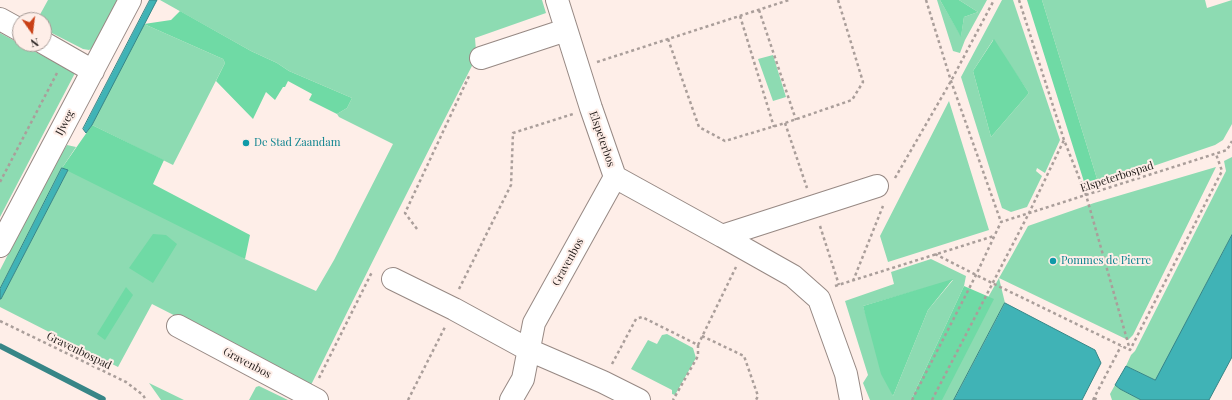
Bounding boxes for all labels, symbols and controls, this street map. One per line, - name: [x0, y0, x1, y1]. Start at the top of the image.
- north arrow: [12, 12, 52, 52]
- text: N: [29, 35, 40, 51]
- street label: IJweg: [53, 108, 77, 138]
- street label: Elspeterbos: [586, 109, 618, 169]
- place label: De Stad Zaandam: [254, 136, 340, 150]
- marker: De Stad Zaandam: [241, 138, 251, 148]
- street label: Elspeterbospad: [1079, 159, 1155, 195]
- street label: Gravenbos: [549, 236, 587, 288]
- place label: Pommes de Pierre: [1061, 254, 1151, 268]
- marker: Pommes de Pierre: [1048, 256, 1058, 266]
- street label: Gravenbospad: [44, 330, 114, 372]
- street label: Gravenbos: [221, 345, 273, 381]

